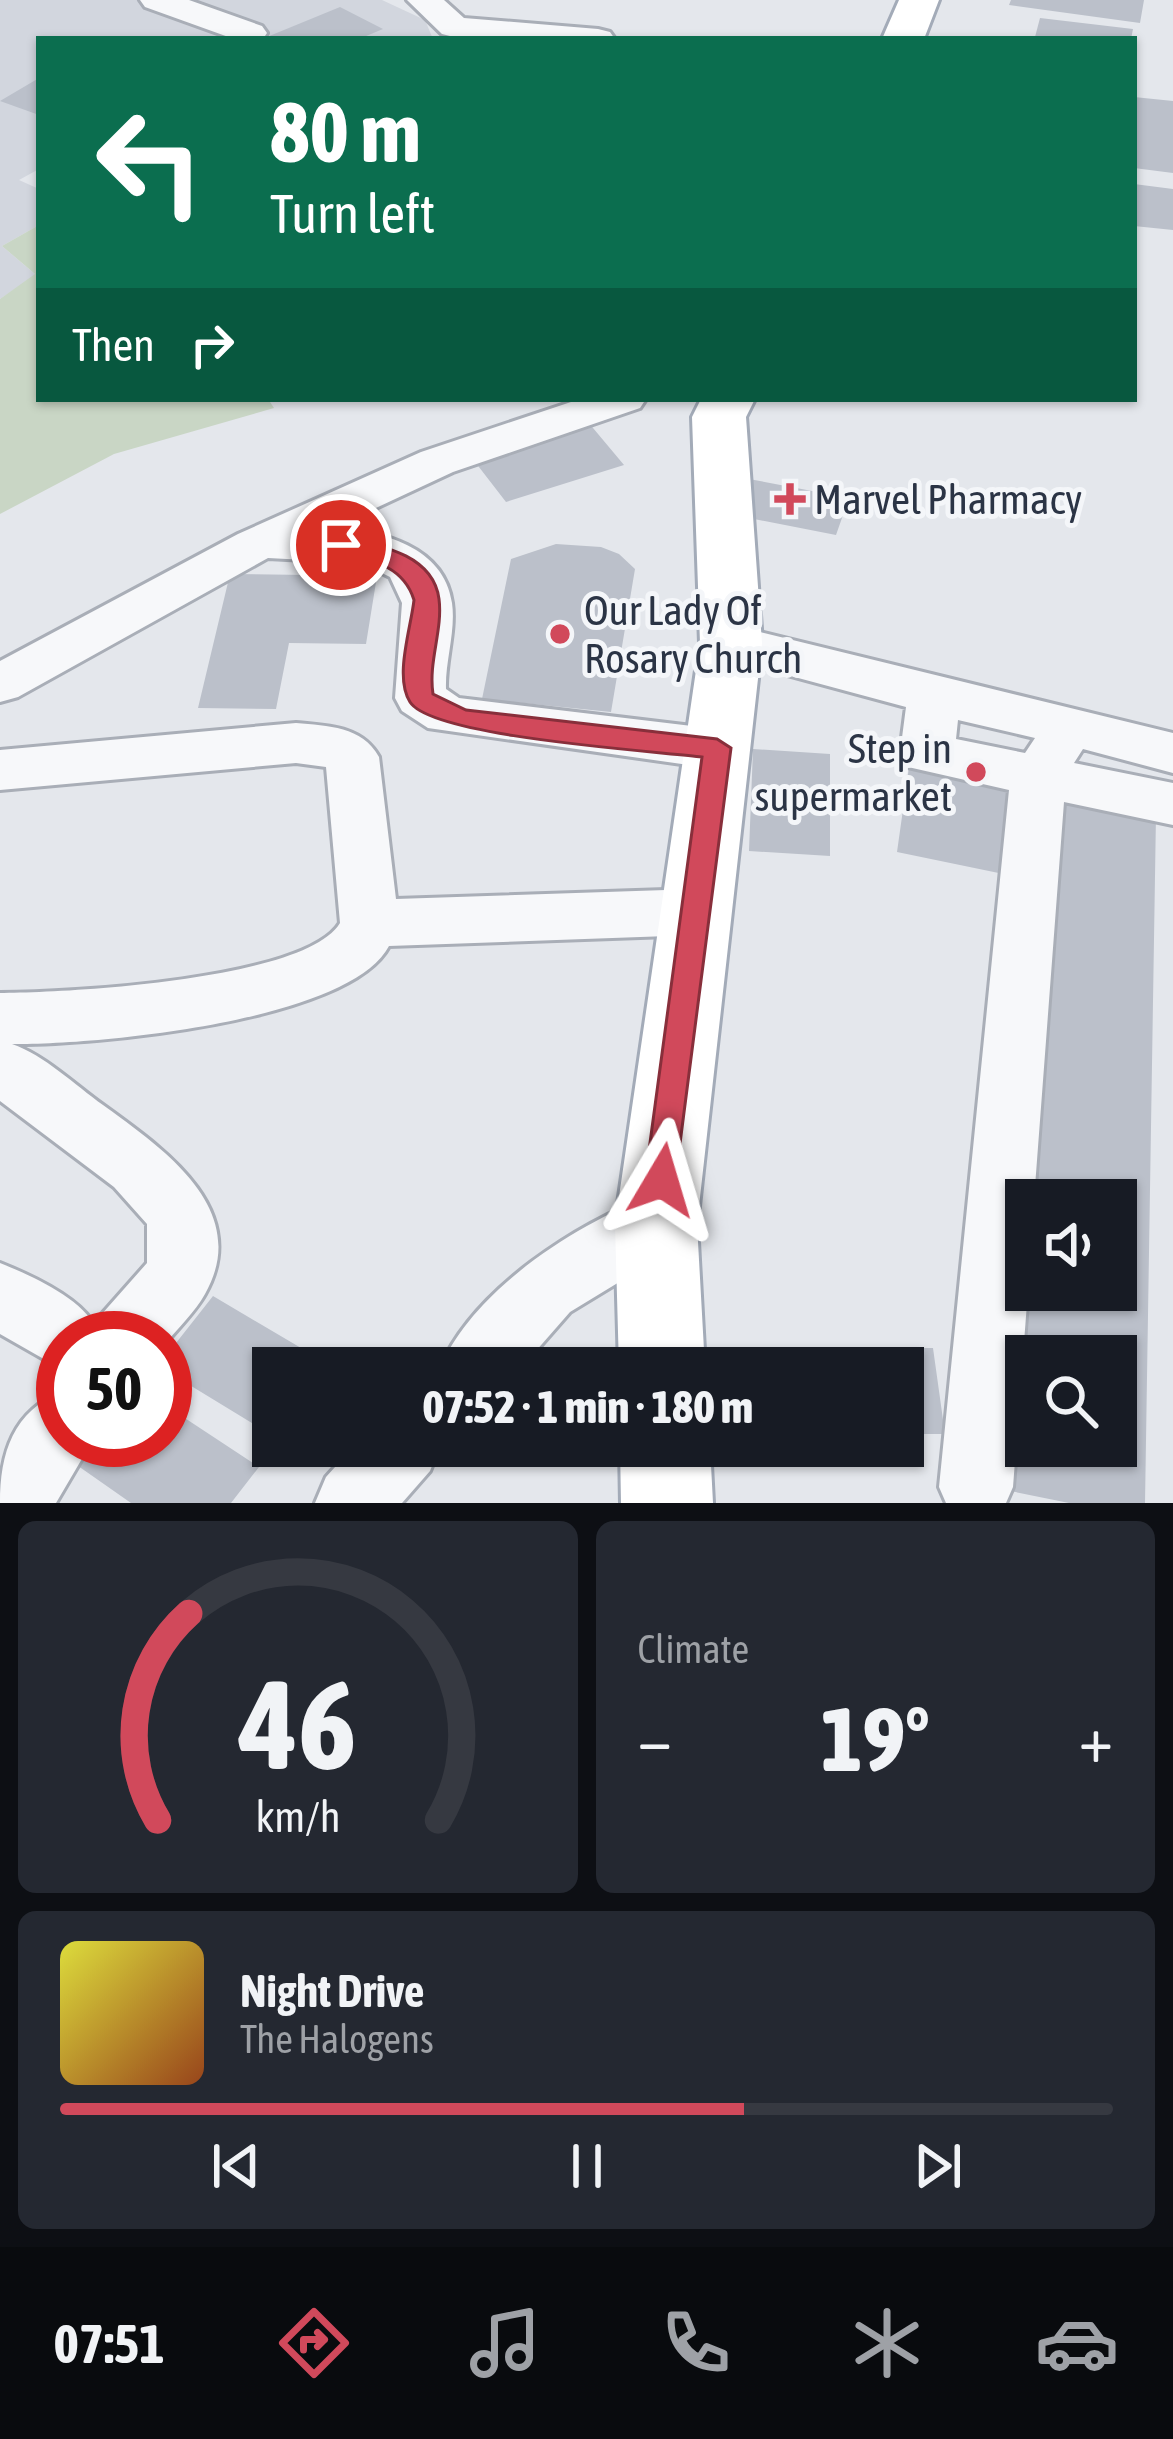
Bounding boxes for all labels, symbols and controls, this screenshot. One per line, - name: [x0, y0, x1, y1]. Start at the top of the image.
- icon: left: [72, 84, 228, 240]
- text: 80 m: [270, 84, 421, 180]
- text: Turn left: [270, 183, 435, 244]
- icon: right: [179, 312, 245, 378]
- text: Then: [72, 319, 155, 371]
- place label: Marvel Pharmacy: [814, 475, 1082, 523]
- marker: Marvel Pharmacy: [777, 486, 803, 512]
- pin: [290, 494, 392, 596]
- icon: arrive: [308, 512, 374, 578]
- place label: Our Lady Of Rosary Church: [584, 586, 802, 682]
- marker: Our Lady Of Rosary Church: [547, 621, 573, 647]
- place label: Step in supermarket: [755, 724, 952, 820]
- marker: Step in supermarket: [963, 759, 989, 785]
- position arrow: [599, 1117, 725, 1243]
- map controls: [1005, 1179, 1137, 1467]
- button: sound: [1005, 1179, 1137, 1311]
- speed limit sign: 50: [36, 1311, 192, 1467]
- button: search: [1005, 1335, 1137, 1467]
- text: 07:52 · 1 min · 180 m: [423, 1381, 753, 1433]
- text: Climate: [638, 1627, 749, 1671]
- text: 46: [238, 1652, 356, 1795]
- text: 19°: [821, 1687, 930, 1790]
- text: −: [638, 1700, 672, 1776]
- text: +: [1079, 1700, 1113, 1776]
- text: km/h: [255, 1792, 340, 1841]
- text: Night Drive: [240, 1965, 425, 2017]
- text: The Halogens: [240, 2017, 434, 2061]
- icon: previous: [203, 2133, 269, 2199]
- icon: pause: [554, 2133, 620, 2199]
- icon: next: [905, 2133, 971, 2199]
- icon: directions: [272, 2301, 356, 2385]
- icon: music: [463, 2301, 547, 2385]
- icon: phone: [654, 2301, 738, 2385]
- icon: climate: [845, 2301, 929, 2385]
- icon: car: [1035, 2301, 1119, 2385]
- text: 07:51: [53, 2313, 165, 2374]

